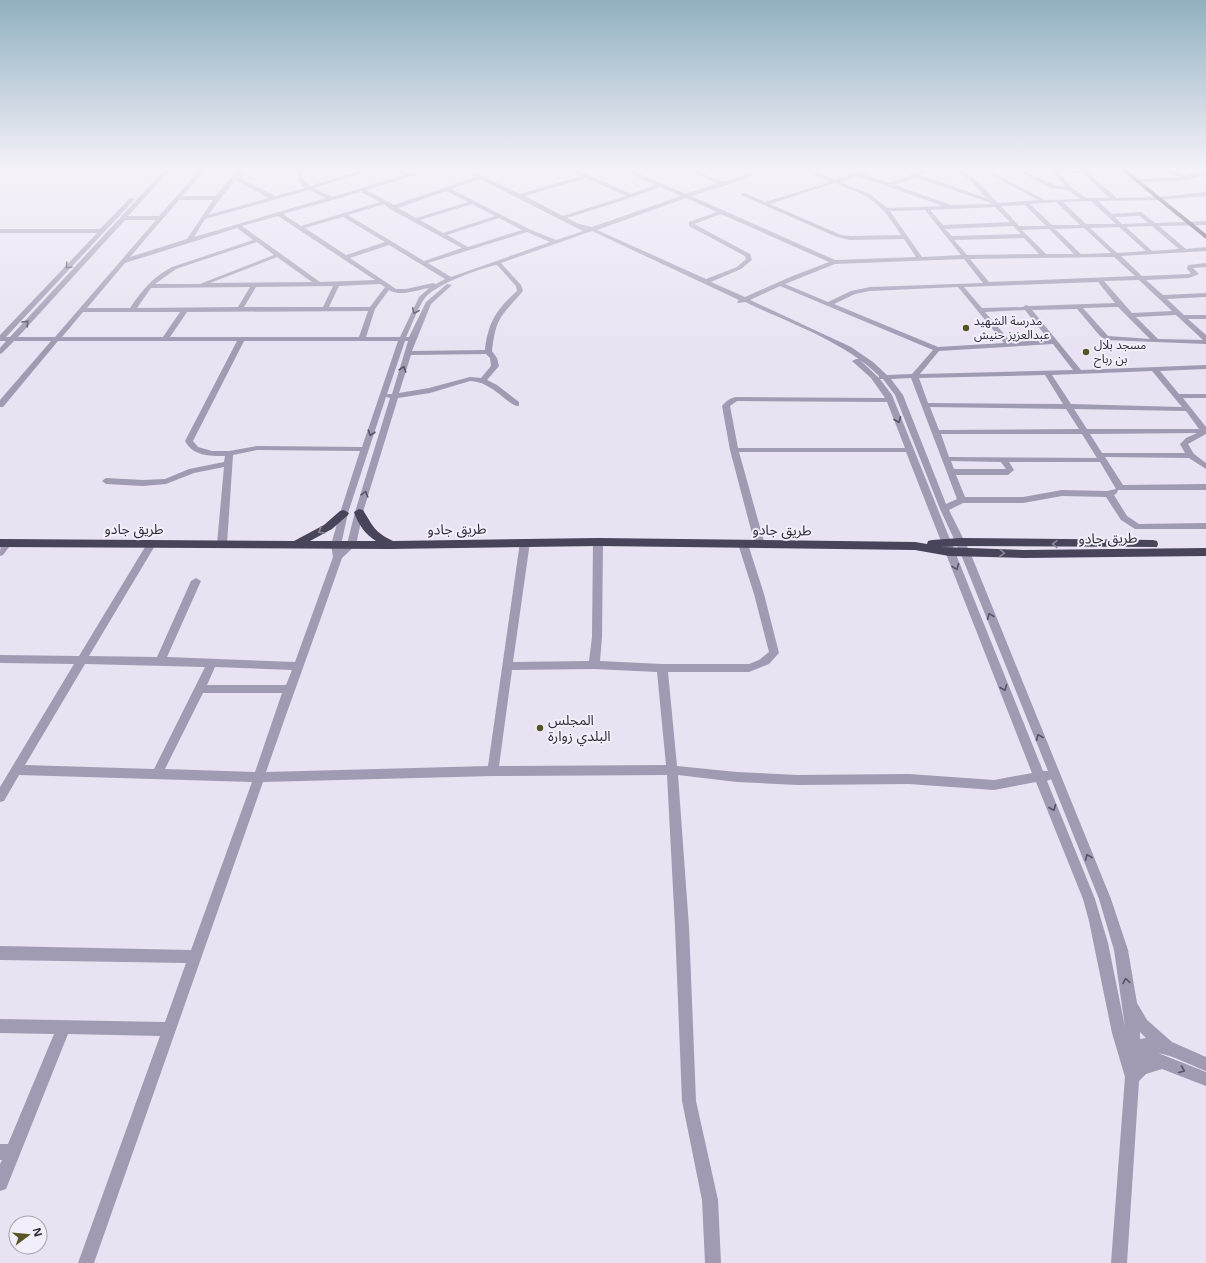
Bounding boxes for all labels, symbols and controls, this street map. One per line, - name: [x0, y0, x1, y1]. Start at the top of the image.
- one-way arrow: [66, 262, 73, 269]
- one-way arrow: [412, 307, 420, 314]
- place label: مدرسة الشهيد عبدالعزيز حنيش: [974, 312, 1050, 343]
- one-way arrow: [22, 321, 29, 328]
- marker: مدرسة الشهيد عبدالعزيز حنيش: [961, 323, 971, 333]
- place label: مسجد بلال بن رباح: [1094, 336, 1146, 368]
- marker: مسجد بلال بن رباح: [1081, 347, 1091, 357]
- one-way arrow: [398, 366, 407, 373]
- one-way arrow: [894, 416, 902, 423]
- one-way arrow: [367, 429, 376, 436]
- one-way arrow: [360, 490, 369, 497]
- street label: طريق جادو: [427, 518, 487, 540]
- street label: طريق جادو: [105, 519, 164, 539]
- street label: طريق جادو: [752, 519, 812, 541]
- one-way arrow: [318, 526, 325, 533]
- street label: طريق جادو: [1078, 527, 1138, 549]
- one-way arrow: [1052, 540, 1058, 548]
- one-way arrow: [999, 549, 1005, 557]
- one-way arrow: [951, 564, 959, 571]
- one-way arrow: [987, 612, 995, 619]
- one-way arrow: [1000, 684, 1008, 691]
- place label: المجلس البلدي زوارة: [548, 710, 611, 747]
- marker: المجلس البلدي زوارة: [535, 723, 545, 733]
- one-way arrow: [1035, 733, 1043, 740]
- one-way arrow: [1048, 805, 1056, 812]
- one-way arrow: [1084, 854, 1092, 861]
- one-way arrow: [1122, 978, 1131, 984]
- one-way arrow: [1179, 1066, 1186, 1074]
- north arrow: [8, 1215, 48, 1255]
- text: N: [30, 1226, 47, 1238]

